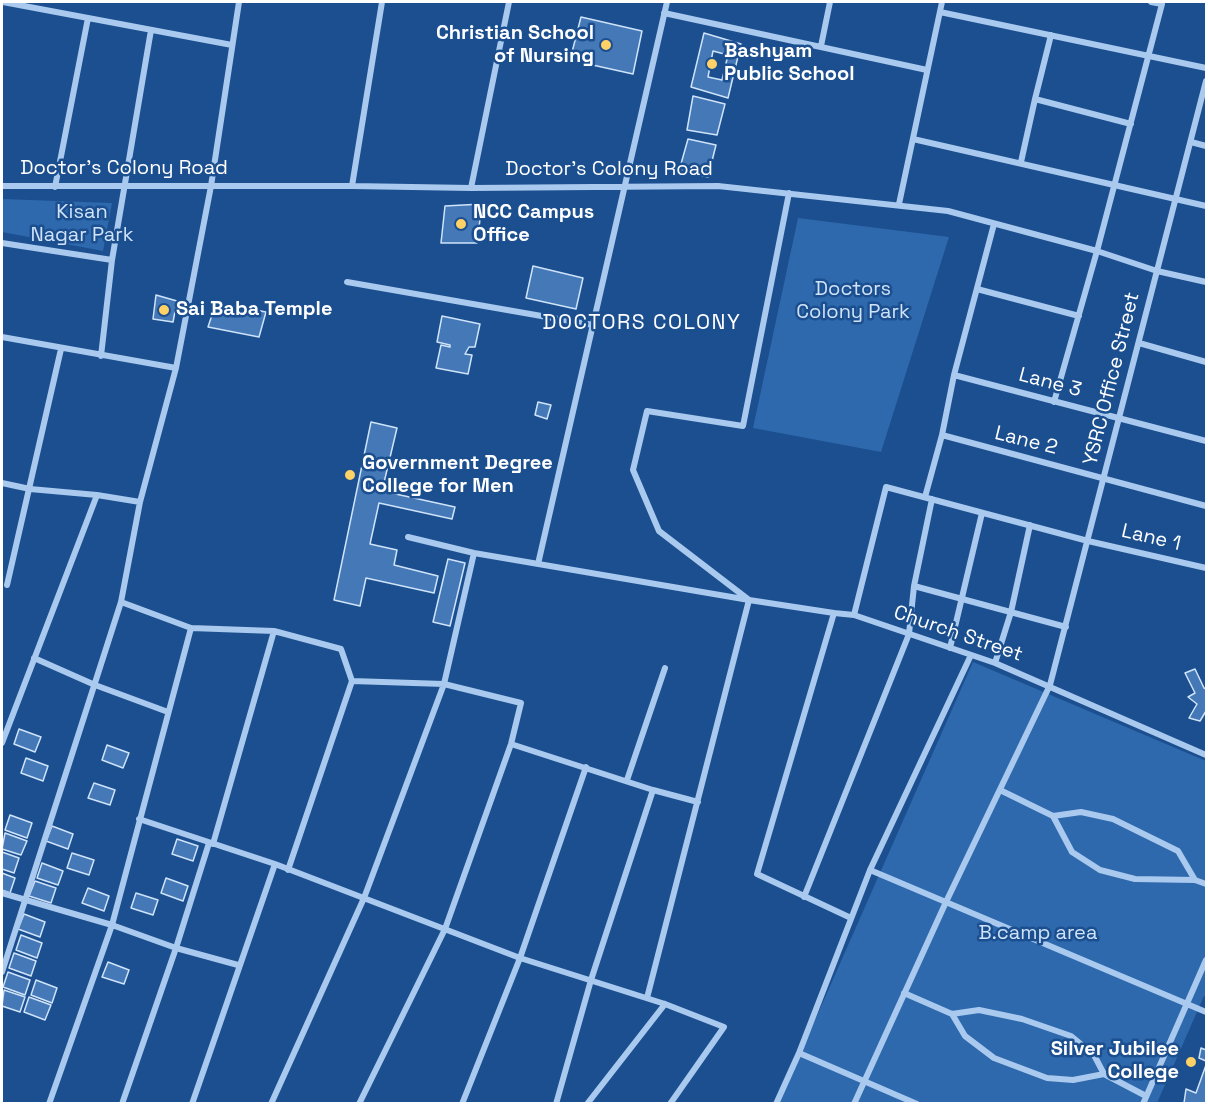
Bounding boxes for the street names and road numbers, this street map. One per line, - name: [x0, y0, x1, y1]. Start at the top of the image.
- street label: Doctor's Colony Road: [20, 157, 228, 181]
- street label: Doctor's Colony Road: [505, 158, 713, 182]
- street label: YSRC Office Street: [1079, 290, 1145, 468]
- street label: Lane 3: [1016, 363, 1084, 403]
- street label: Lane 2: [992, 422, 1060, 460]
- street label: Lane 1: [1119, 520, 1183, 556]
- street label: Church Street: [890, 601, 1026, 667]

